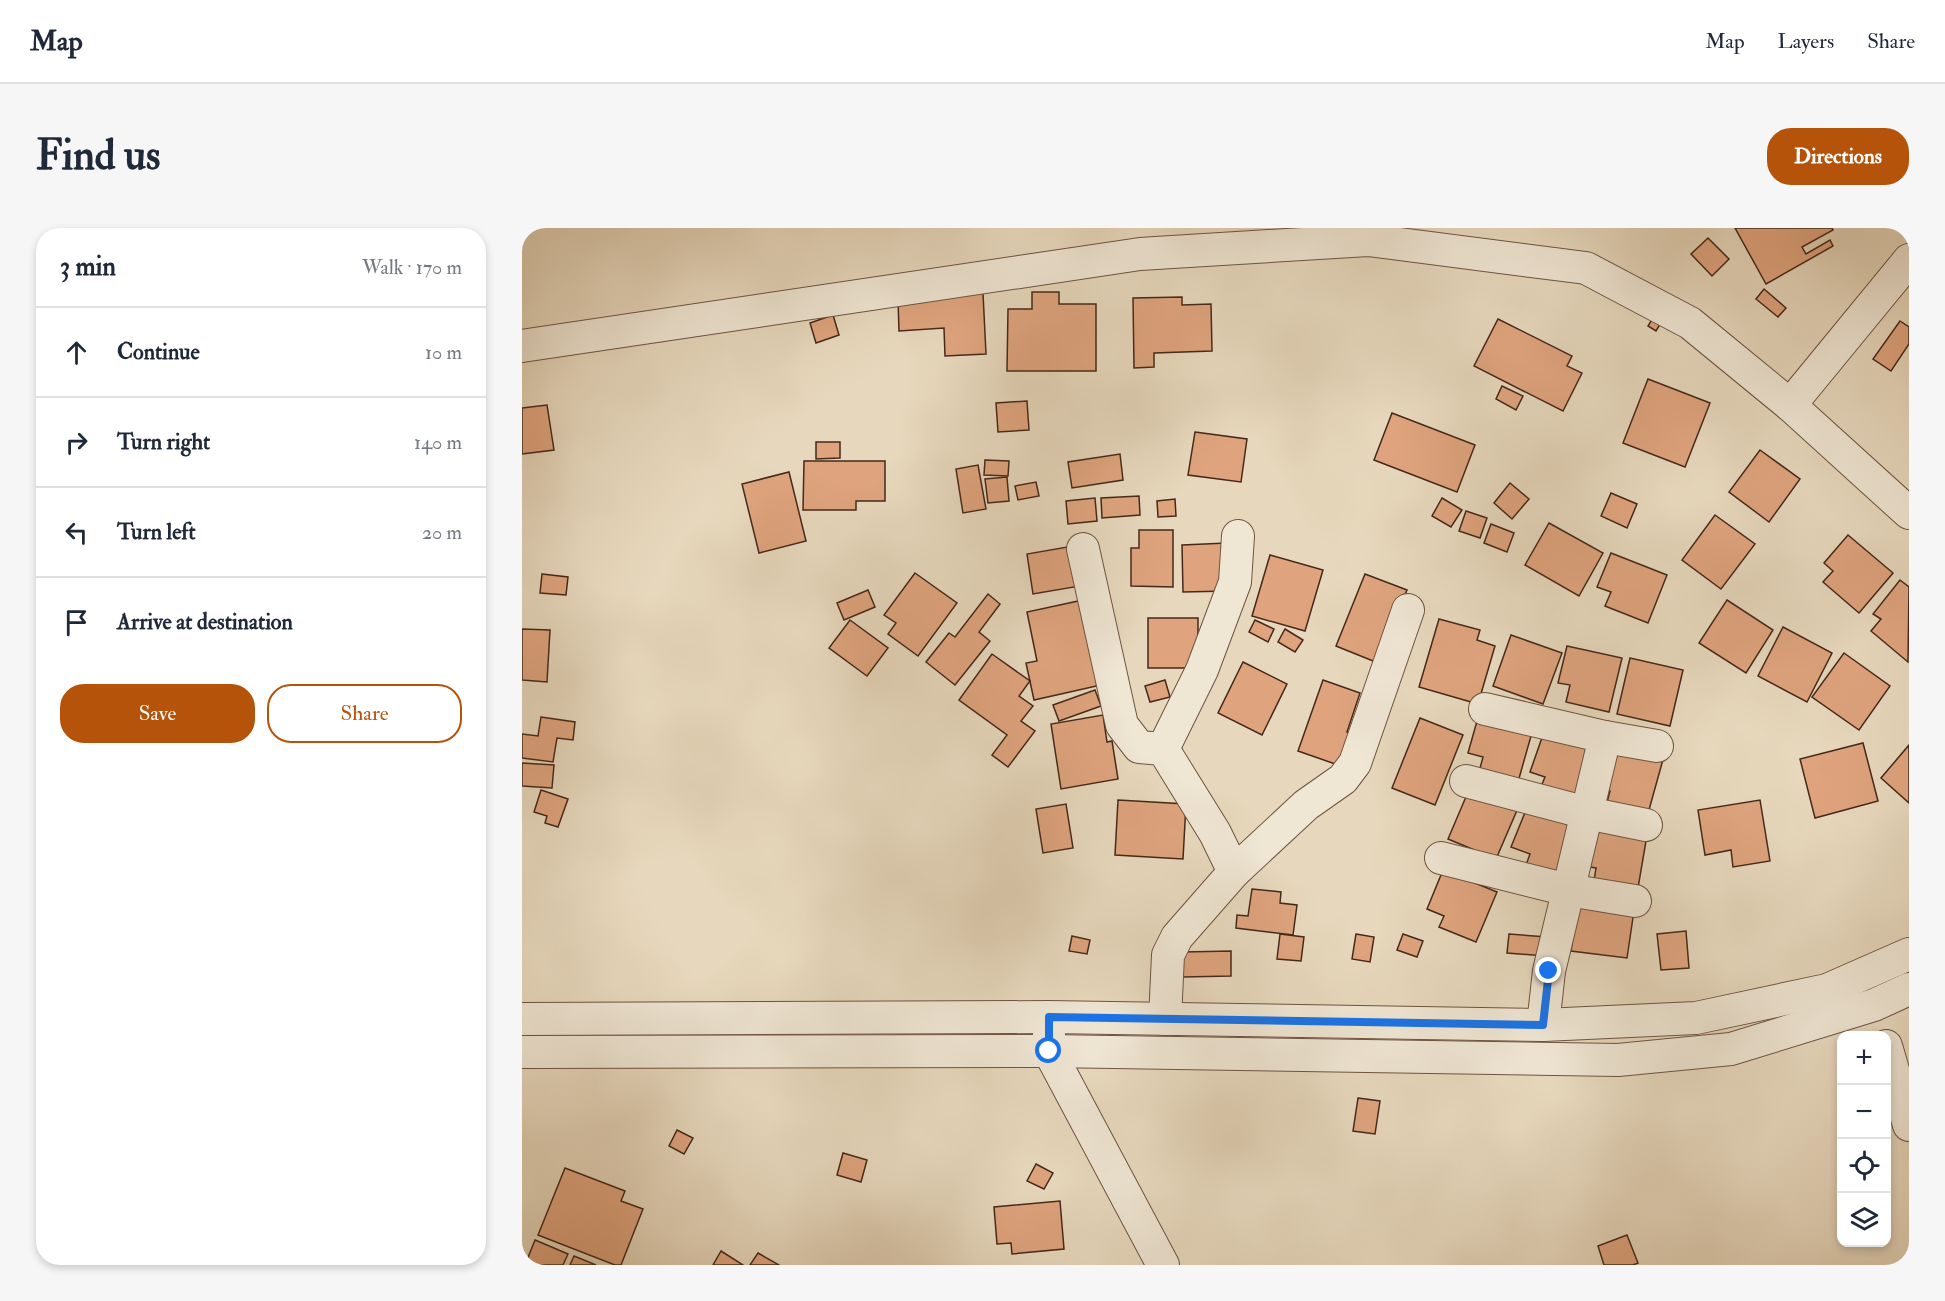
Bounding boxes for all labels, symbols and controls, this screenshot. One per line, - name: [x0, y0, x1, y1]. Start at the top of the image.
- text: Map: [30, 24, 83, 59]
- text: Map: [1705, 28, 1745, 55]
- text: Layers: [1778, 28, 1834, 55]
- text: Share: [1867, 28, 1915, 55]
- button: Directions: [1767, 128, 1909, 185]
- text: Find us: [36, 130, 160, 182]
- text: 3 min: [60, 251, 116, 283]
- text: Walk · 170 m: [362, 255, 462, 280]
- icon: ahead: [60, 336, 93, 369]
- text: Continue: [117, 338, 200, 366]
- text: 10 m: [425, 340, 462, 365]
- icon: right: [60, 426, 93, 459]
- text: Turn right: [117, 428, 210, 456]
- text: 140 m: [414, 430, 462, 455]
- icon: left: [60, 516, 93, 549]
- text: Turn left: [117, 518, 196, 546]
- text: 20 m: [422, 520, 462, 545]
- icon: arrive: [60, 606, 93, 639]
- text: Arrive at destination: [117, 608, 293, 636]
- button: Save: [60, 684, 255, 743]
- button: Share: [267, 684, 462, 743]
- route end: [1535, 957, 1561, 983]
- map controls: [1837, 1031, 1891, 1247]
- button: +: [1837, 1031, 1891, 1085]
- route start: [1035, 1037, 1061, 1063]
- button: −: [1837, 1085, 1891, 1139]
- button: locate: [1837, 1139, 1891, 1193]
- button: layers: [1837, 1193, 1891, 1247]

